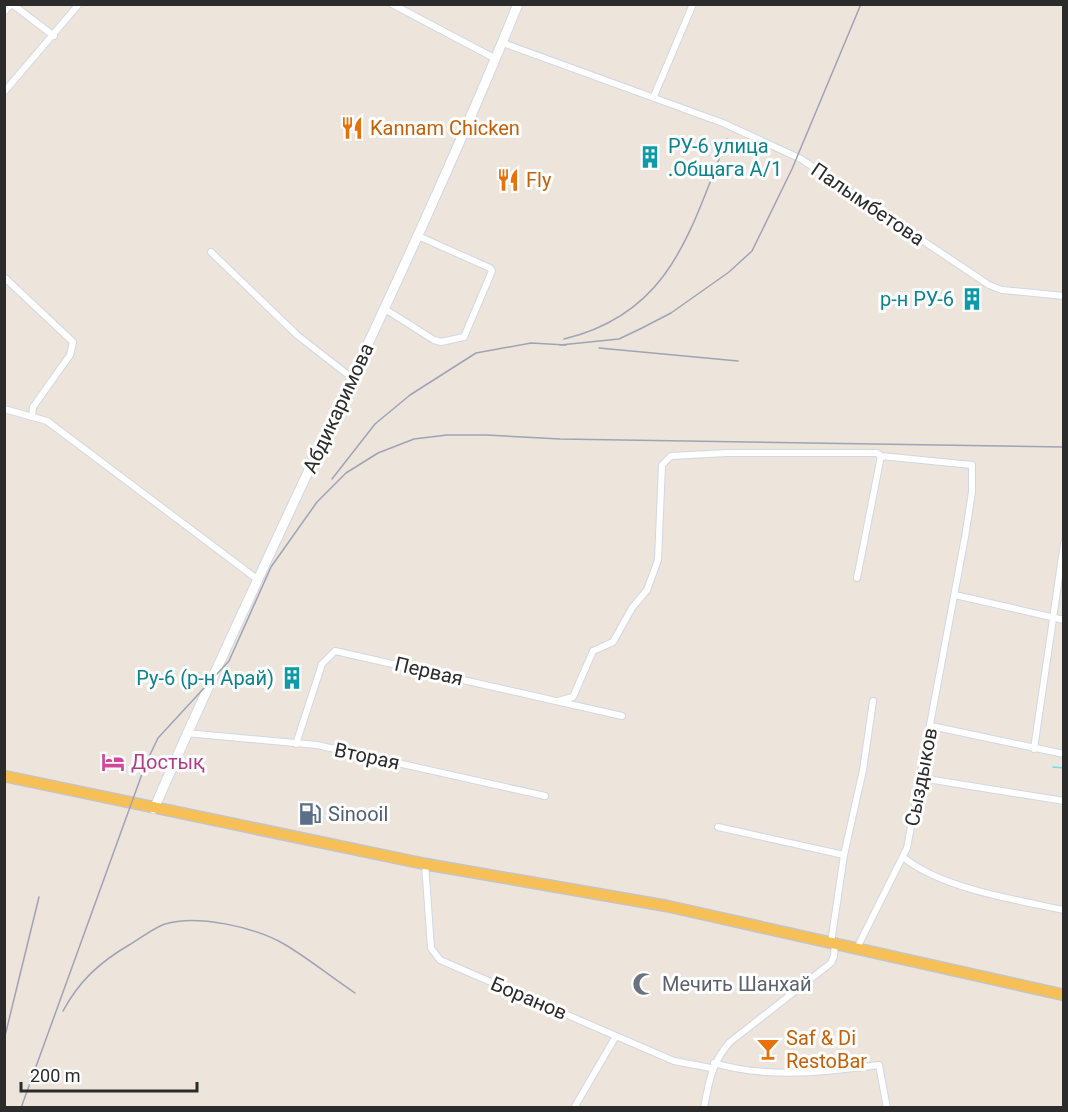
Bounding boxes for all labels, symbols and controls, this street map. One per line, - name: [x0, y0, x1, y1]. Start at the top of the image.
- restaurant icon: Kannam Chicken: [339, 115, 365, 141]
- place label: Kannam Chicken: [370, 116, 520, 140]
- place label: РУ-6 улица .Общага А/1: [668, 134, 782, 181]
- building icon: РУ-6 улица .Общага А/1: [637, 144, 663, 170]
- street label: Палымбетова: [807, 157, 929, 251]
- restaurant icon: Fly: [495, 167, 521, 193]
- place label: Fly: [526, 168, 552, 192]
- building icon: р-н РУ-6: [959, 286, 985, 312]
- place label: р-н РУ-6: [880, 287, 954, 311]
- street label: Абдикаримова: [297, 339, 379, 477]
- street label: Первая: [392, 652, 466, 690]
- building icon: Ру-6 (р-н Арай): [279, 665, 305, 691]
- place label: Ру-6 (р-н Арай): [136, 666, 274, 690]
- street label: Сыздыков: [900, 726, 942, 828]
- street label: Вторая: [332, 737, 402, 775]
- hotel icon: Достық: [100, 749, 126, 775]
- place label: Достық: [131, 750, 205, 774]
- fuel station icon: Sinooil: [297, 801, 323, 827]
- place label: Sinooil: [328, 802, 388, 826]
- street label: Боранов: [487, 971, 571, 1025]
- mosque icon: Мечить Шанхай: [631, 971, 657, 997]
- place label: Мечить Шанхай: [662, 972, 812, 996]
- place label: Saf & Di RestoBar: [786, 1026, 867, 1073]
- bar icon: Saf & Di RestoBar: [755, 1036, 781, 1062]
- scale bar: [21, 1055, 196, 1093]
- text: 200 m: [30, 1065, 81, 1086]

